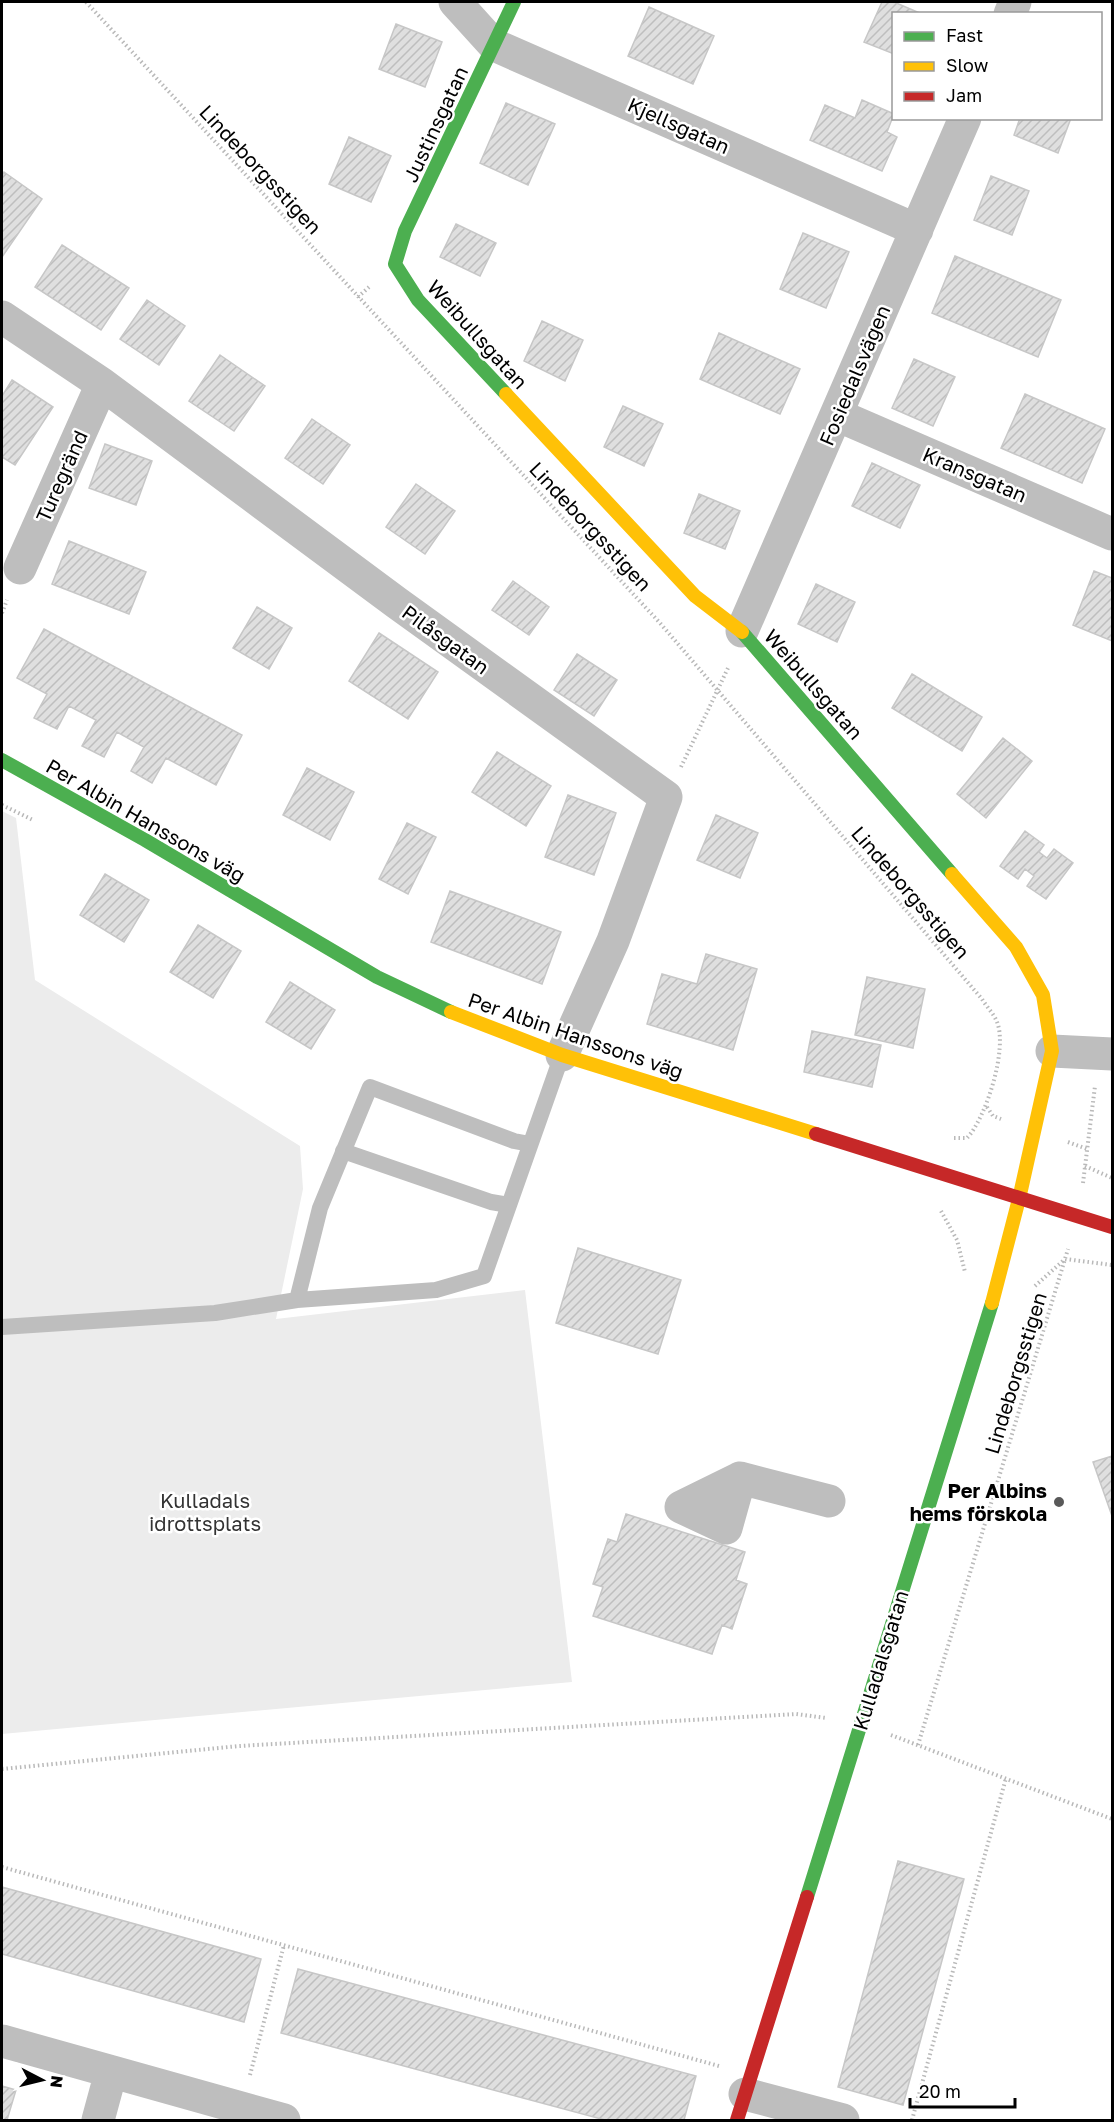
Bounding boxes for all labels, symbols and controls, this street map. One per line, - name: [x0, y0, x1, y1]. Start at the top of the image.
- legend: [892, 12, 1102, 120]
- text: Fast: [946, 24, 983, 46]
- text: Slow: [946, 54, 989, 76]
- street label: Justinsgatan: [398, 62, 472, 186]
- text: Jam: [946, 84, 982, 106]
- street label: Kjellsgatan: [624, 92, 734, 158]
- street label: Lindeborgsstigen: [195, 99, 327, 239]
- street label: Weibullsgatan: [423, 275, 533, 393]
- street label: Fosiedalsvägen: [814, 301, 894, 449]
- street label: Turegränd: [30, 426, 92, 526]
- street label: Kransgatan: [919, 441, 1031, 507]
- street label: Lindeborgsstigen: [525, 456, 657, 596]
- street label: Pilåsgatan: [398, 599, 494, 679]
- street label: Weibullsgatan: [760, 624, 868, 744]
- street label: Per Albin Hanssons väg: [42, 753, 250, 887]
- street label: Lindeborgsstigen: [847, 821, 975, 963]
- street label: Per Albin Hanssons väg: [465, 987, 687, 1083]
- street label: Lindeborgsstigen: [979, 1289, 1051, 1457]
- place label: Per Albins hems förskola: [910, 1478, 1047, 1525]
- park label: Kulladals idrottsplats: [149, 1488, 261, 1535]
- marker: Per Albins hems förskola: [1052, 1495, 1066, 1509]
- street label: Kulladalsgatan: [847, 1587, 913, 1733]
- north arrow: [12, 2050, 72, 2110]
- scale bar: [910, 2071, 1015, 2109]
- text: N: [46, 2075, 68, 2089]
- text: 20 m: [919, 2080, 961, 2102]

